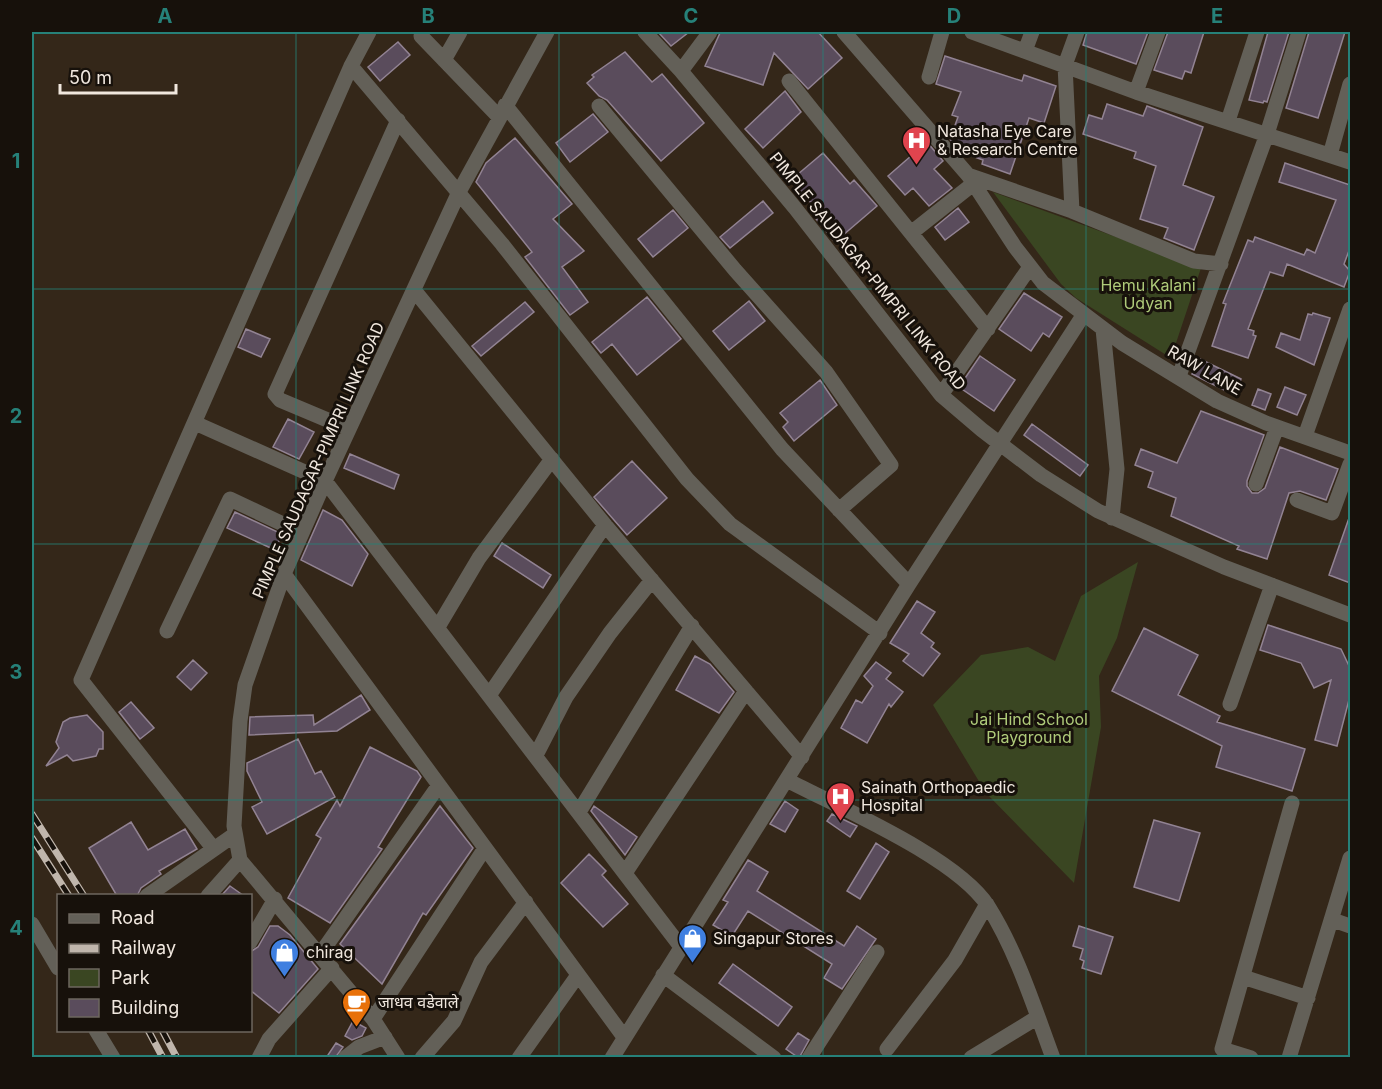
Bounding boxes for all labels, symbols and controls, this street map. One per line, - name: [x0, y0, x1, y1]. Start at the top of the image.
- text: A: [158, 4, 173, 28]
- text: B: [421, 4, 435, 28]
- text: C: [684, 4, 698, 28]
- text: D: [947, 4, 961, 28]
- text: E: [1211, 4, 1223, 28]
- scale bar: [60, 57, 176, 95]
- text: 50 m: [69, 67, 112, 88]
- place label: Natasha Eye Care & Research Centre: [937, 121, 1078, 159]
- hospital icon: Natasha Eye Care & Research Centre: [900, 124, 932, 166]
- street label: PIMPLE SAUDAGAR-PIMPRI LINK ROAD: [766, 148, 970, 394]
- text: 1: [12, 149, 20, 173]
- park label: Hemu Kalani Udyan: [1100, 275, 1196, 313]
- street label: PIMPLE SAUDAGAR-PIMPRI LINK ROAD: [248, 319, 388, 601]
- street label: RAW LANE: [1164, 341, 1246, 399]
- text: 2: [10, 404, 22, 428]
- text: 3: [10, 660, 22, 684]
- park label: Jai Hind School Playground: [970, 709, 1088, 747]
- place label: Sainath Orthopaedic Hospital: [861, 777, 1016, 815]
- hospital icon: Sainath Orthopaedic Hospital: [824, 780, 856, 822]
- legend: [57, 894, 252, 1032]
- text: Road: [111, 907, 154, 928]
- text: 4: [9, 916, 23, 940]
- shop icon: Singapur Stores: [676, 922, 708, 964]
- place label: Singapur Stores: [713, 928, 834, 948]
- shop icon: chirag: [269, 936, 301, 978]
- text: Railway: [111, 937, 176, 958]
- place label: chirag: [306, 942, 353, 962]
- text: Park: [111, 967, 150, 988]
- cafe icon: जाधव वडेवाले: [341, 986, 373, 1028]
- place label: जाधव वडेवाले: [378, 992, 460, 1012]
- text: Building: [111, 997, 179, 1018]

